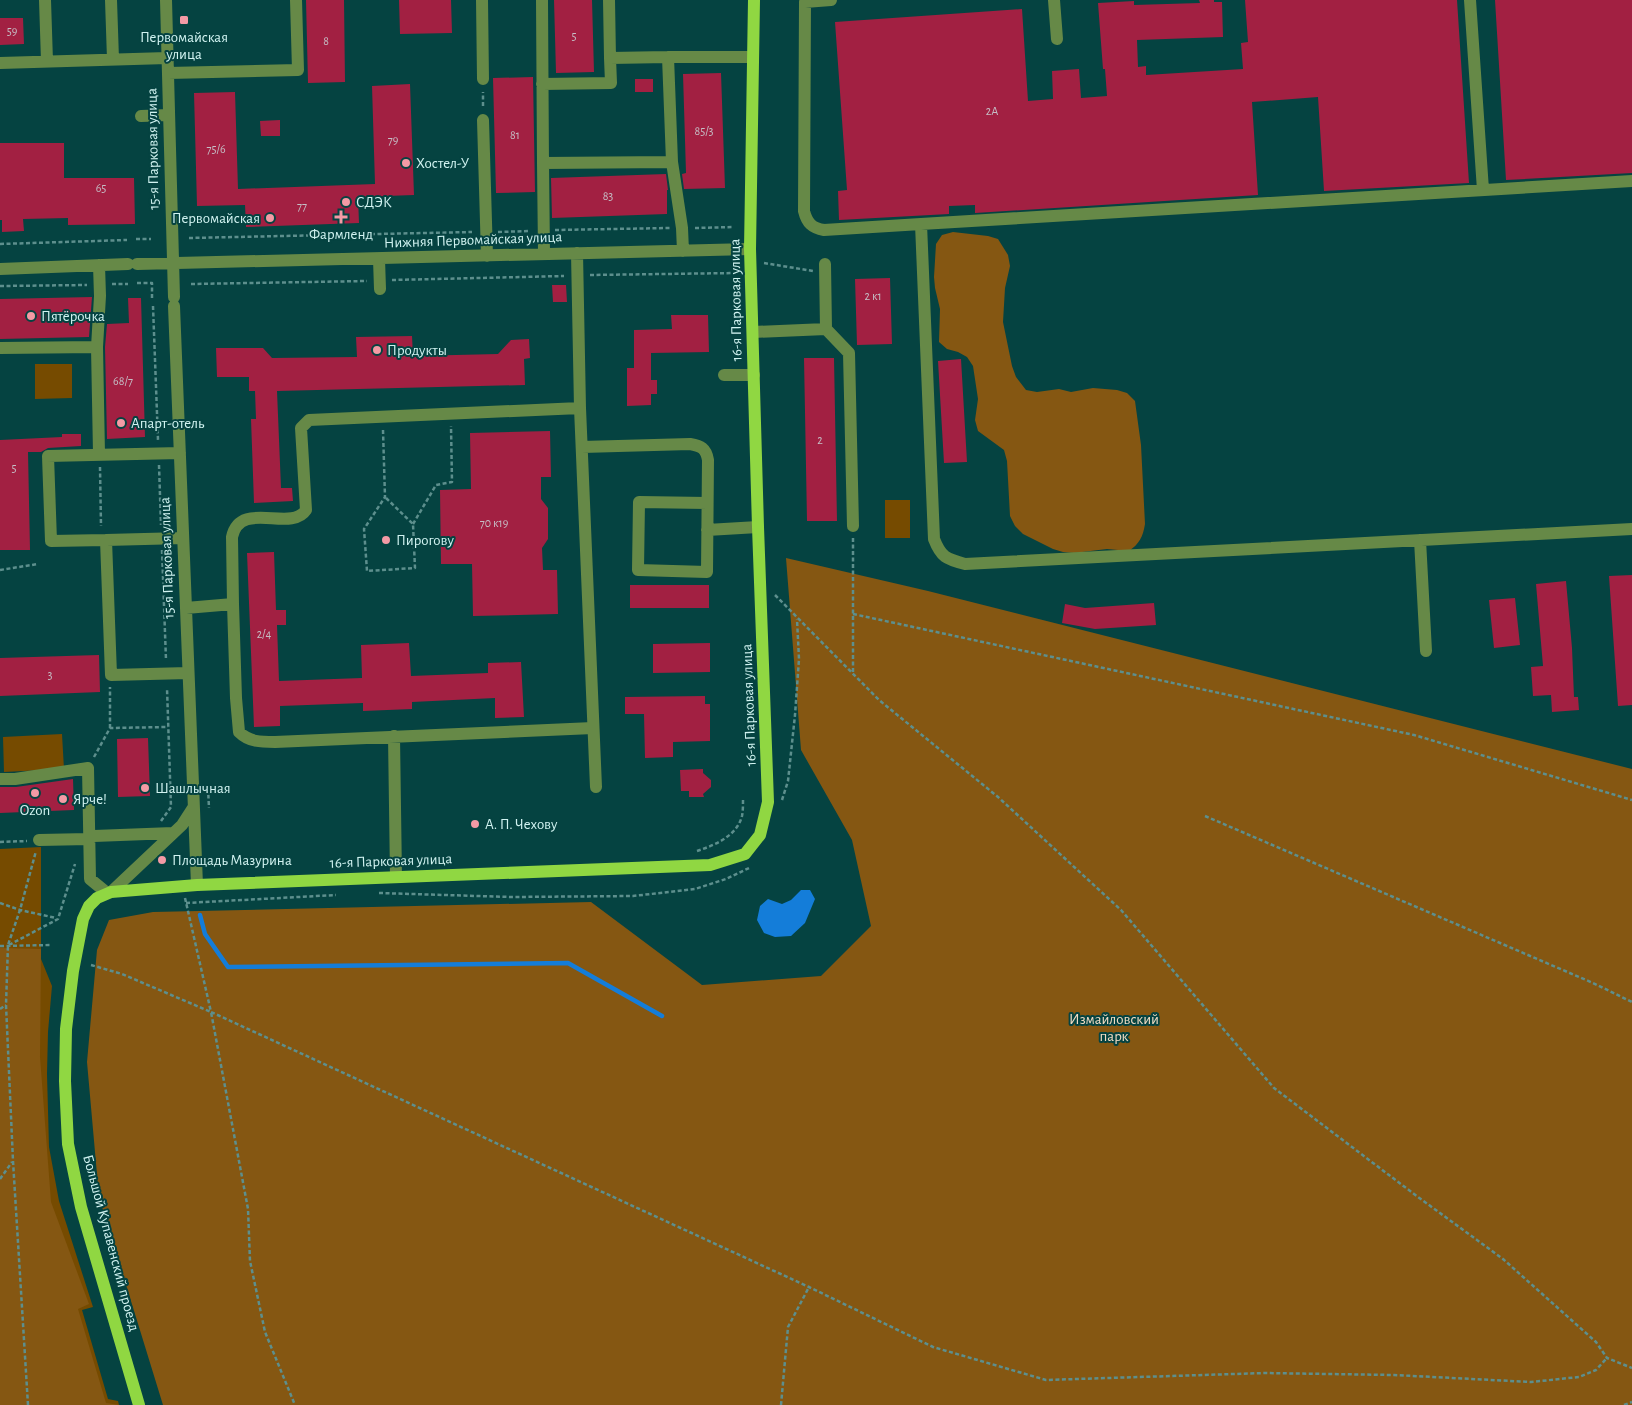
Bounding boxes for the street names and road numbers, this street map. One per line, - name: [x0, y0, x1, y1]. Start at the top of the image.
- street label: 15-я Парковая улица: [144, 88, 162, 210]
- street label: Нижняя Первомайская улица: [383, 229, 563, 251]
- street label: 16-я Парковая улица: [727, 238, 745, 361]
- street label: 15-я Парковая улица: [157, 497, 177, 619]
- street label: 16-я Парковая улица: [739, 643, 759, 767]
- street label: 16-я Парковая улица: [329, 851, 453, 871]
- street label: Большой Купавенский проезд: [80, 1153, 142, 1333]

